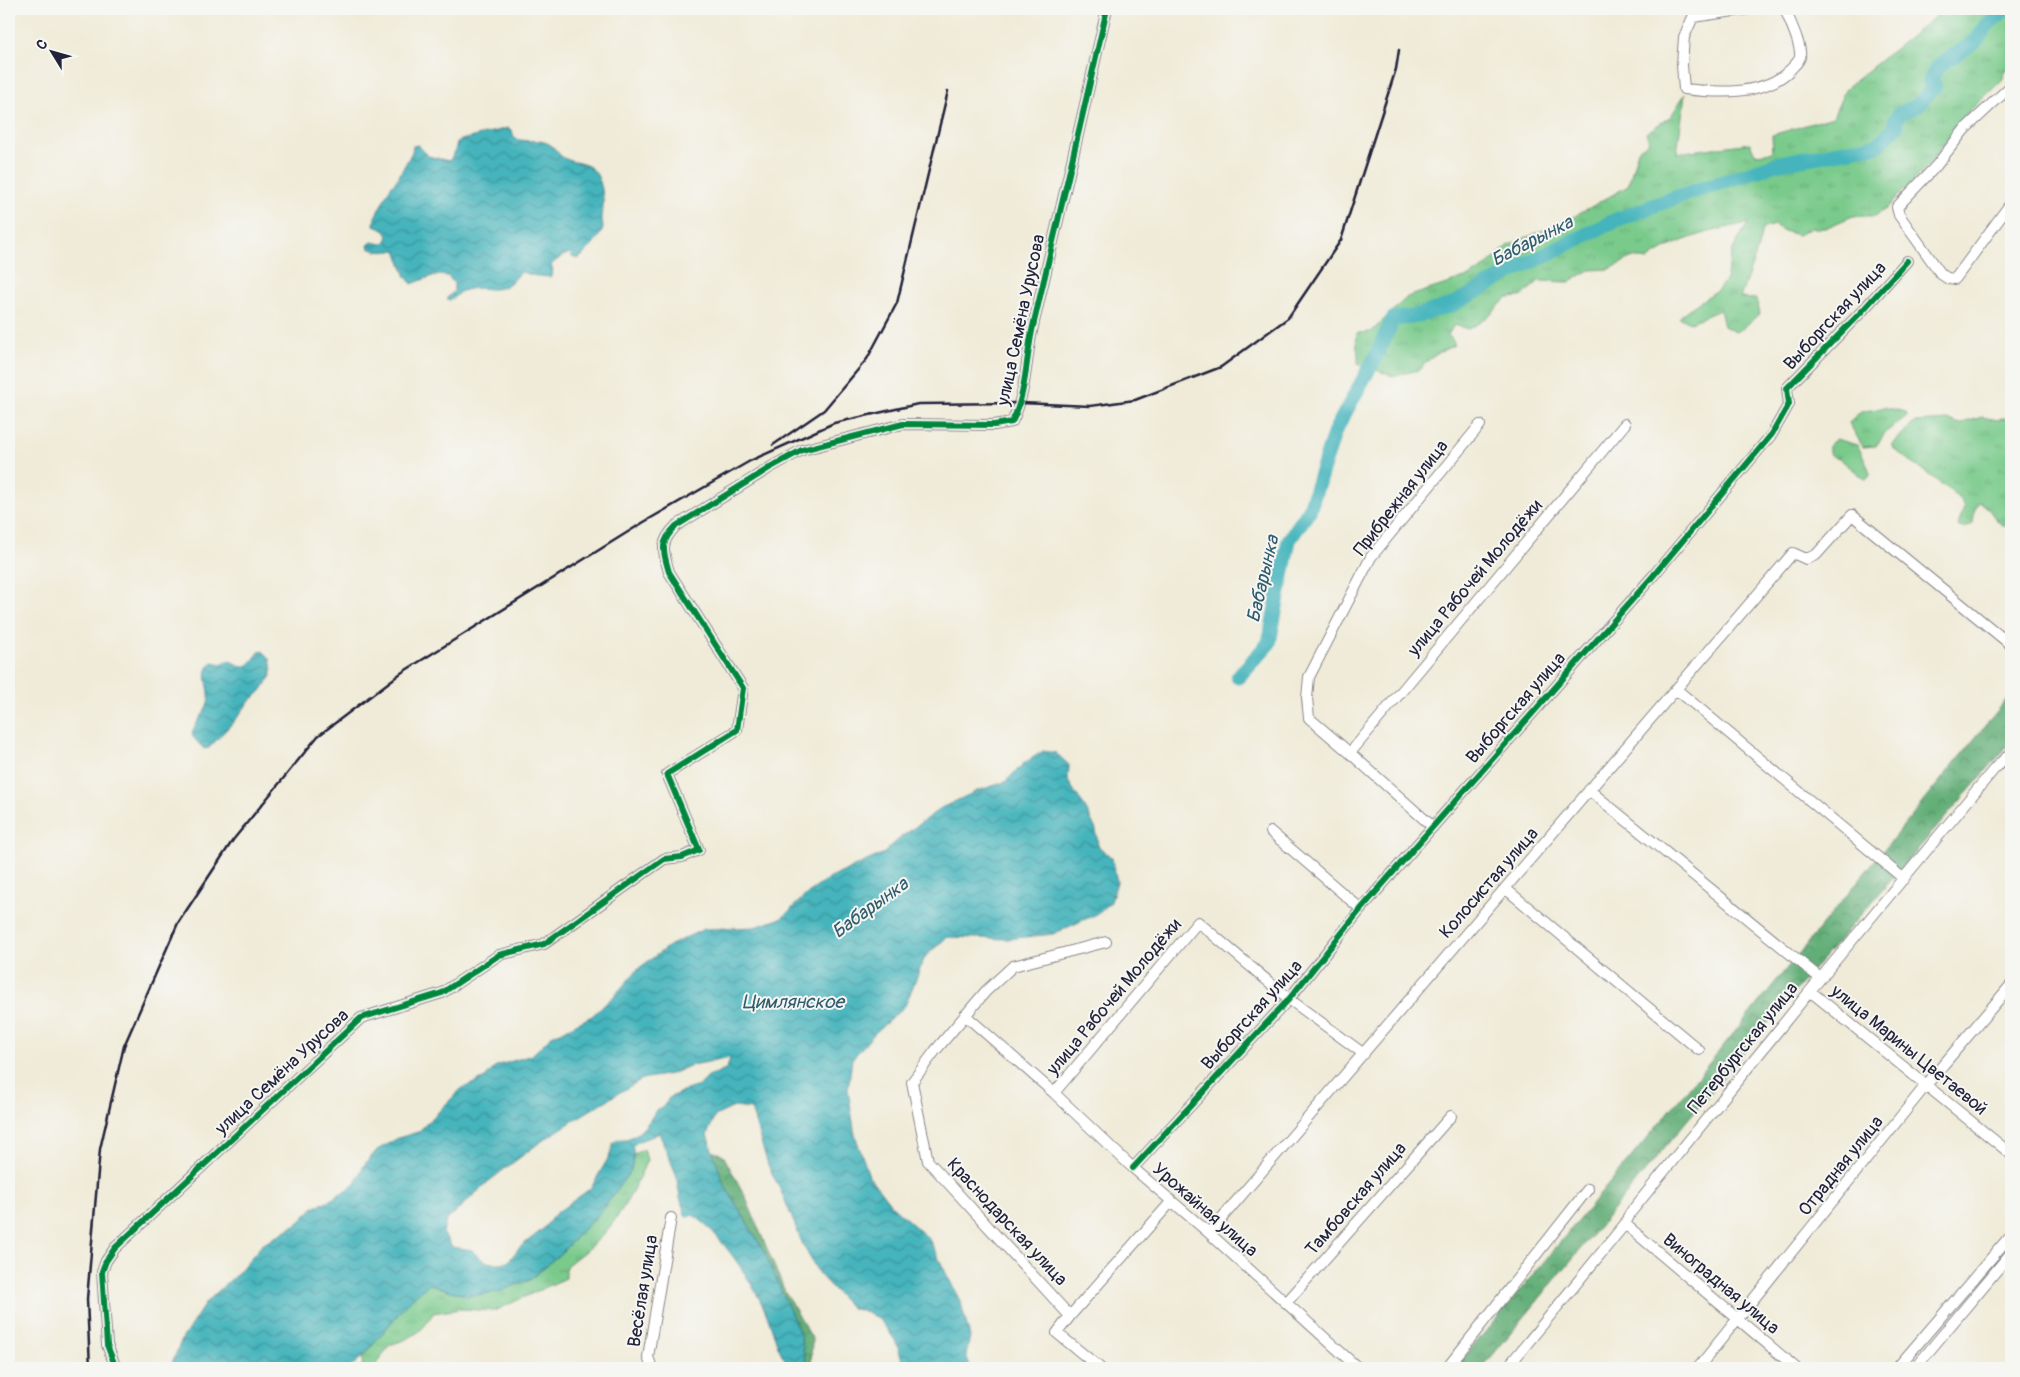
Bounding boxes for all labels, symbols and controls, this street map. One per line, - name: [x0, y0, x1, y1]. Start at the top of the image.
- north arrow: [28, 28, 78, 78]
- text: С: [33, 36, 52, 53]
- water label: Бабарынка: [1487, 210, 1578, 272]
- street label: улица Семёна Урусова: [991, 232, 1050, 409]
- street label: Выборгская улица: [1779, 257, 1891, 375]
- street label: Прибрежная улица: [1349, 435, 1453, 561]
- street label: улица Рабочей Молодёжи: [1402, 495, 1547, 662]
- water label: Бабарынка: [1241, 532, 1285, 625]
- street label: Выборгская улица: [1461, 647, 1571, 769]
- street label: Колосистая улица: [1435, 823, 1543, 943]
- water label: Бабарынка: [827, 872, 914, 944]
- street label: улица Рабочей Молодёжи: [1041, 914, 1186, 1081]
- street label: Выборгская улица: [1196, 955, 1308, 1075]
- street label: Петербургская улица: [1683, 978, 1803, 1118]
- street label: улица Марины Цветаевой: [1825, 979, 1992, 1120]
- water label: Цимлянское: [742, 990, 846, 1014]
- street label: улица Семёна Урусова: [210, 1004, 354, 1141]
- street label: Отрадная улица: [1793, 1111, 1889, 1221]
- street label: Тамбовская улица: [1300, 1137, 1412, 1261]
- street label: Краснодарская улица: [942, 1153, 1072, 1291]
- street label: Урожайная улица: [1148, 1158, 1262, 1262]
- street label: Виноградная улица: [1658, 1229, 1784, 1339]
- street label: Весёлая улица: [623, 1233, 663, 1349]

